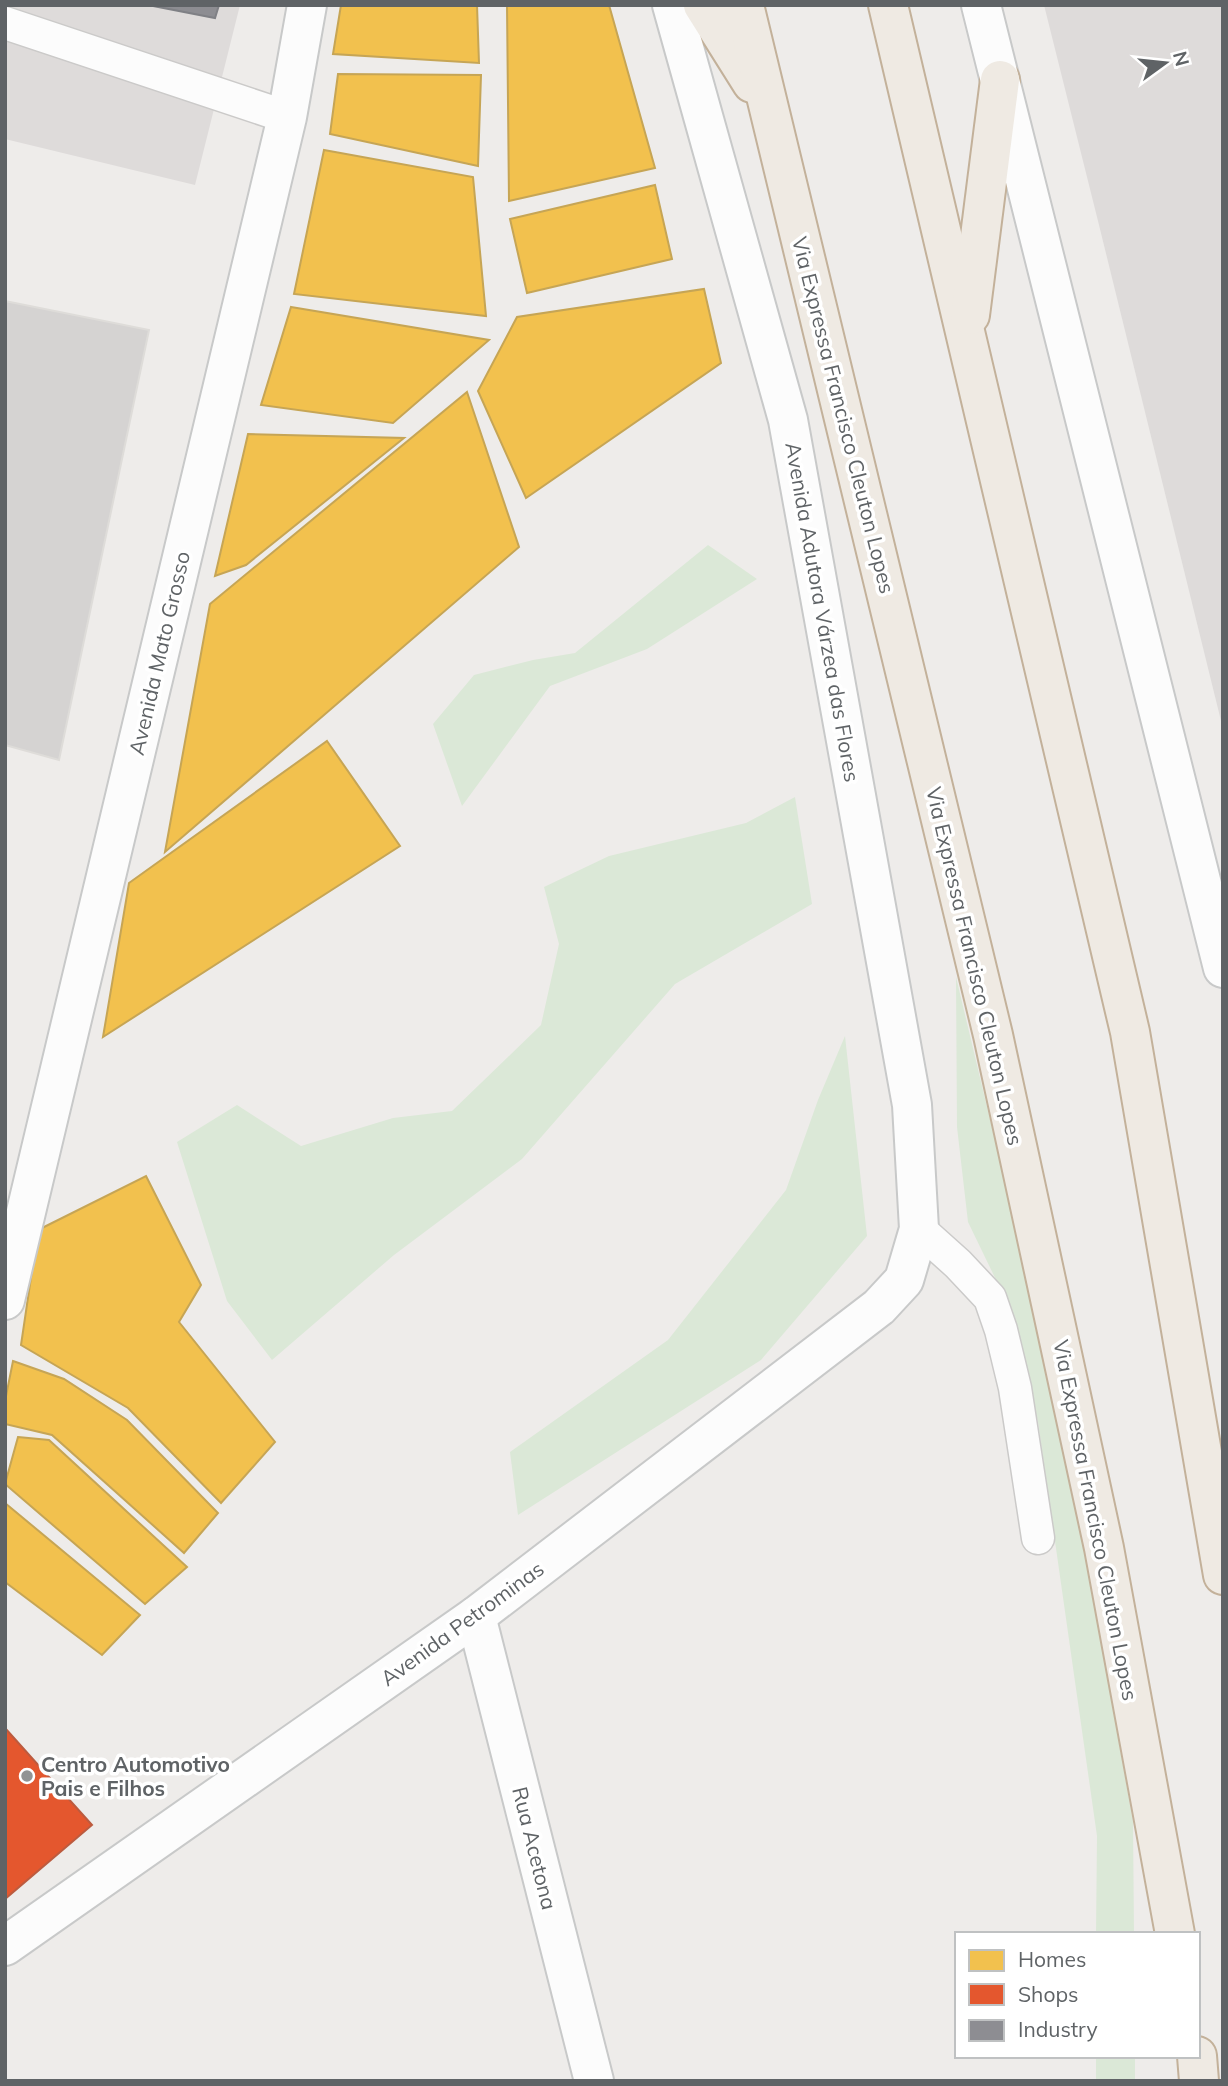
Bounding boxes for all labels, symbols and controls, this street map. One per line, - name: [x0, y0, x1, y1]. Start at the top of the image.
- north arrow: [1130, 28, 1200, 98]
- text: N: [1168, 49, 1195, 69]
- street label: Via Expressa Francisco Cleuton Lopes: [787, 234, 901, 596]
- street label: Avenida Adutora Várzea das Flores: [780, 440, 866, 784]
- street label: Avenida Mato Grosso: [123, 549, 195, 757]
- street label: Via Expressa Francisco Cleuton Lopes: [921, 784, 1029, 1148]
- street label: Via Expressa Francisco Cleuton Lopes: [1048, 1337, 1144, 1703]
- street label: Avenida Petrominas: [375, 1555, 549, 1691]
- place label: Centro Automotivo Pais e Filhos: [41, 1751, 230, 1801]
- marker: Centro Automotivo Pais e Filhos: [19, 1768, 35, 1784]
- street label: Rua Acetona: [507, 1784, 563, 1912]
- legend: [955, 1932, 1200, 2058]
- text: Homes: [1018, 1946, 1086, 1972]
- text: Shops: [1018, 1981, 1078, 2007]
- text: Industry: [1018, 2016, 1098, 2042]

